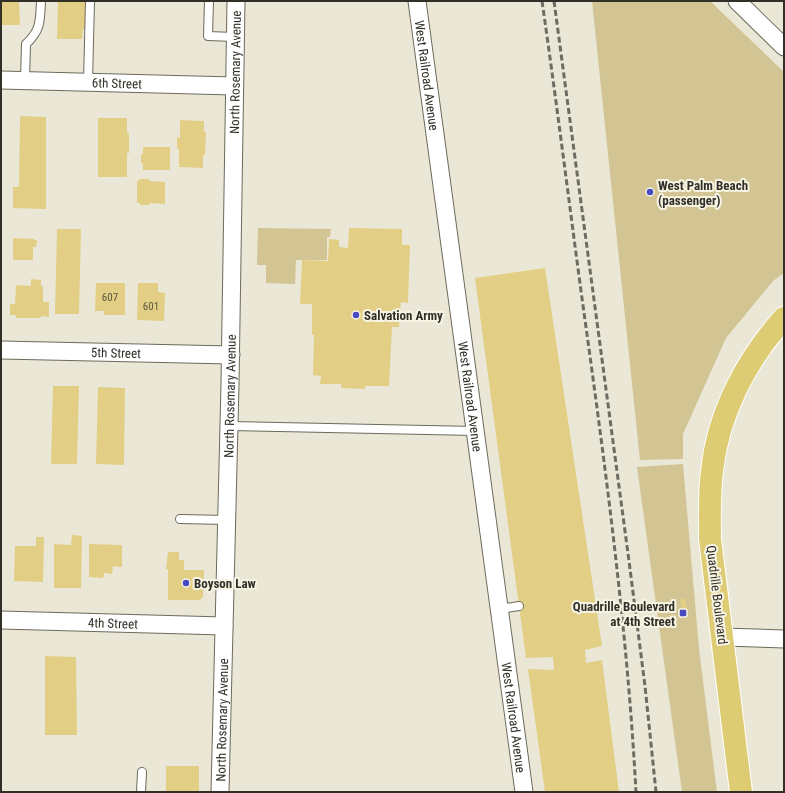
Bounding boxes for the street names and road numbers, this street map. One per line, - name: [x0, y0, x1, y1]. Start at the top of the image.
- street label: North Rosemary Avenue: [226, 10, 243, 134]
- street label: West Railroad Avenue: [412, 19, 442, 131]
- street label: 6th Street: [92, 75, 142, 91]
- street label: North Rosemary Avenue: [221, 334, 238, 458]
- street label: West Railroad Avenue: [456, 340, 485, 453]
- street label: 5th Street: [91, 344, 141, 361]
- street label: Quadrille Boulevard: [703, 545, 731, 645]
- street label: 4th Street: [88, 615, 138, 631]
- street label: North Rosemary Avenue: [213, 658, 231, 782]
- street label: West Railroad Avenue: [499, 661, 529, 774]

